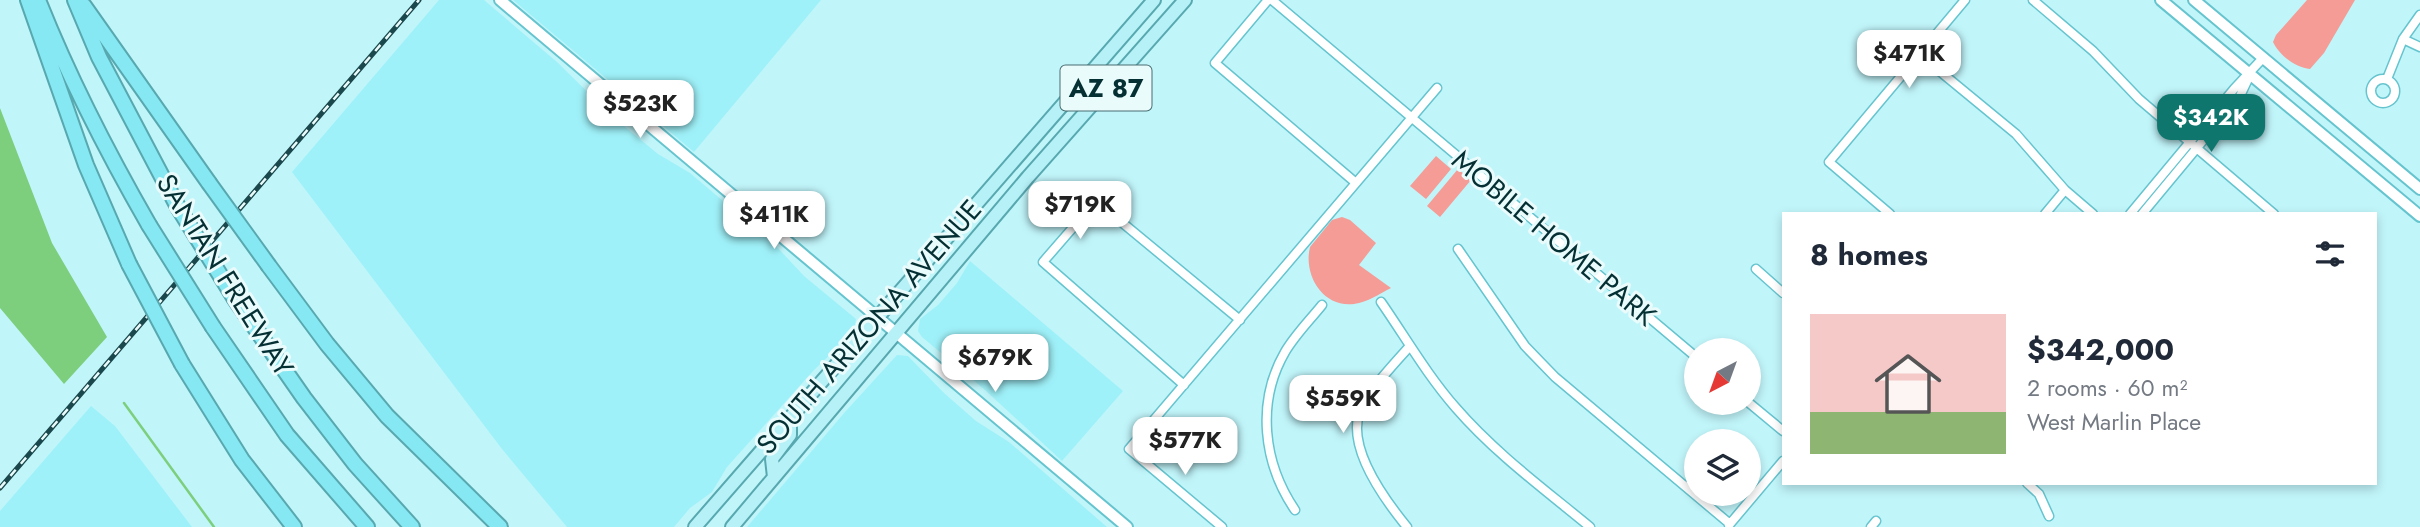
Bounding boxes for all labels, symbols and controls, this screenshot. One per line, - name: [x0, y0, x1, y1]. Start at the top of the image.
- pin: $471K: [1860, 31, 1958, 90]
- text: $471K: [1873, 36, 1945, 70]
- road number: AZ 87: [1060, 66, 1152, 110]
- pin: $523K: [591, 80, 689, 140]
- text: $523K: [603, 86, 677, 120]
- pin: $342K: [2162, 94, 2260, 154]
- text: $342K: [2173, 100, 2249, 134]
- street label: MOBILE HOME PARK: [1443, 140, 1665, 336]
- street label: SANTAN FREEWAY: [146, 166, 304, 384]
- pin: $719K: [1031, 182, 1129, 241]
- text: $719K: [1044, 187, 1116, 221]
- street label: SOUTH ARIZONA AVENUE: [747, 190, 991, 464]
- pin: $411K: [725, 191, 823, 251]
- text: $411K: [739, 197, 809, 231]
- text: 8 homes: [1810, 233, 1928, 276]
- icon: filters: [2311, 235, 2349, 273]
- text: $342,000: [2027, 328, 2174, 371]
- pin: $679K: [946, 334, 1044, 394]
- north arrow: [1684, 338, 1760, 415]
- map controls: [1684, 338, 1761, 506]
- text: $679K: [957, 340, 1033, 374]
- icon: home: [1866, 342, 1950, 426]
- text: 2 rooms · 60 m²: [2027, 371, 2187, 405]
- pin: $559K: [1294, 376, 1392, 435]
- text: $559K: [1305, 381, 1381, 415]
- text: West Marlin Place: [2027, 405, 2201, 439]
- pin: $577K: [1136, 418, 1234, 477]
- text: $577K: [1149, 423, 1221, 457]
- button: layers: [1684, 429, 1761, 506]

